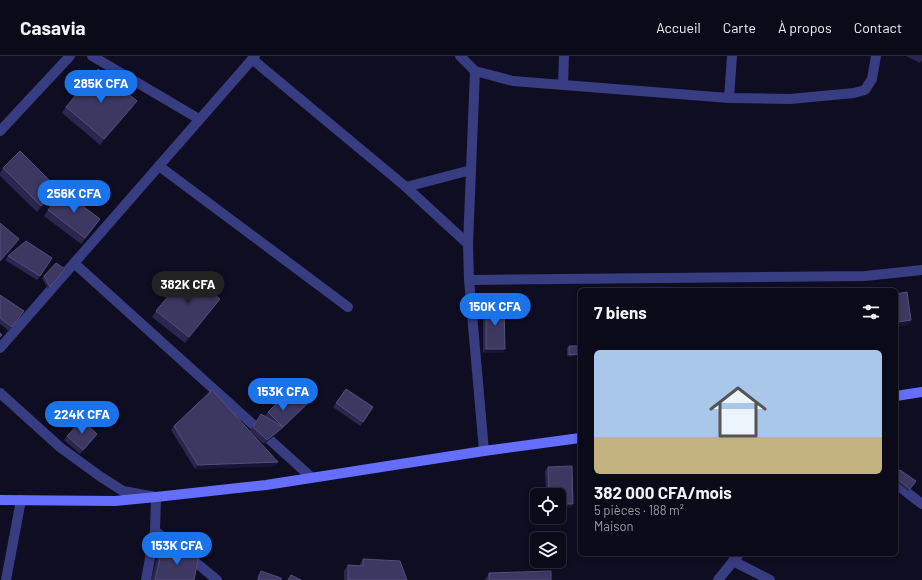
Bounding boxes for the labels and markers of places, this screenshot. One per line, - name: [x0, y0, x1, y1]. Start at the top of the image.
- pin: 285K CFA: [60, 70, 142, 104]
- pin: 256K CFA: [33, 180, 115, 214]
- pin: 382K CFA: [147, 271, 229, 305]
- pin: 150K CFA: [454, 293, 536, 327]
- pin: 153K CFA: [242, 378, 324, 412]
- pin: 224K CFA: [41, 401, 123, 435]
- pin: 153K CFA: [136, 532, 218, 566]

